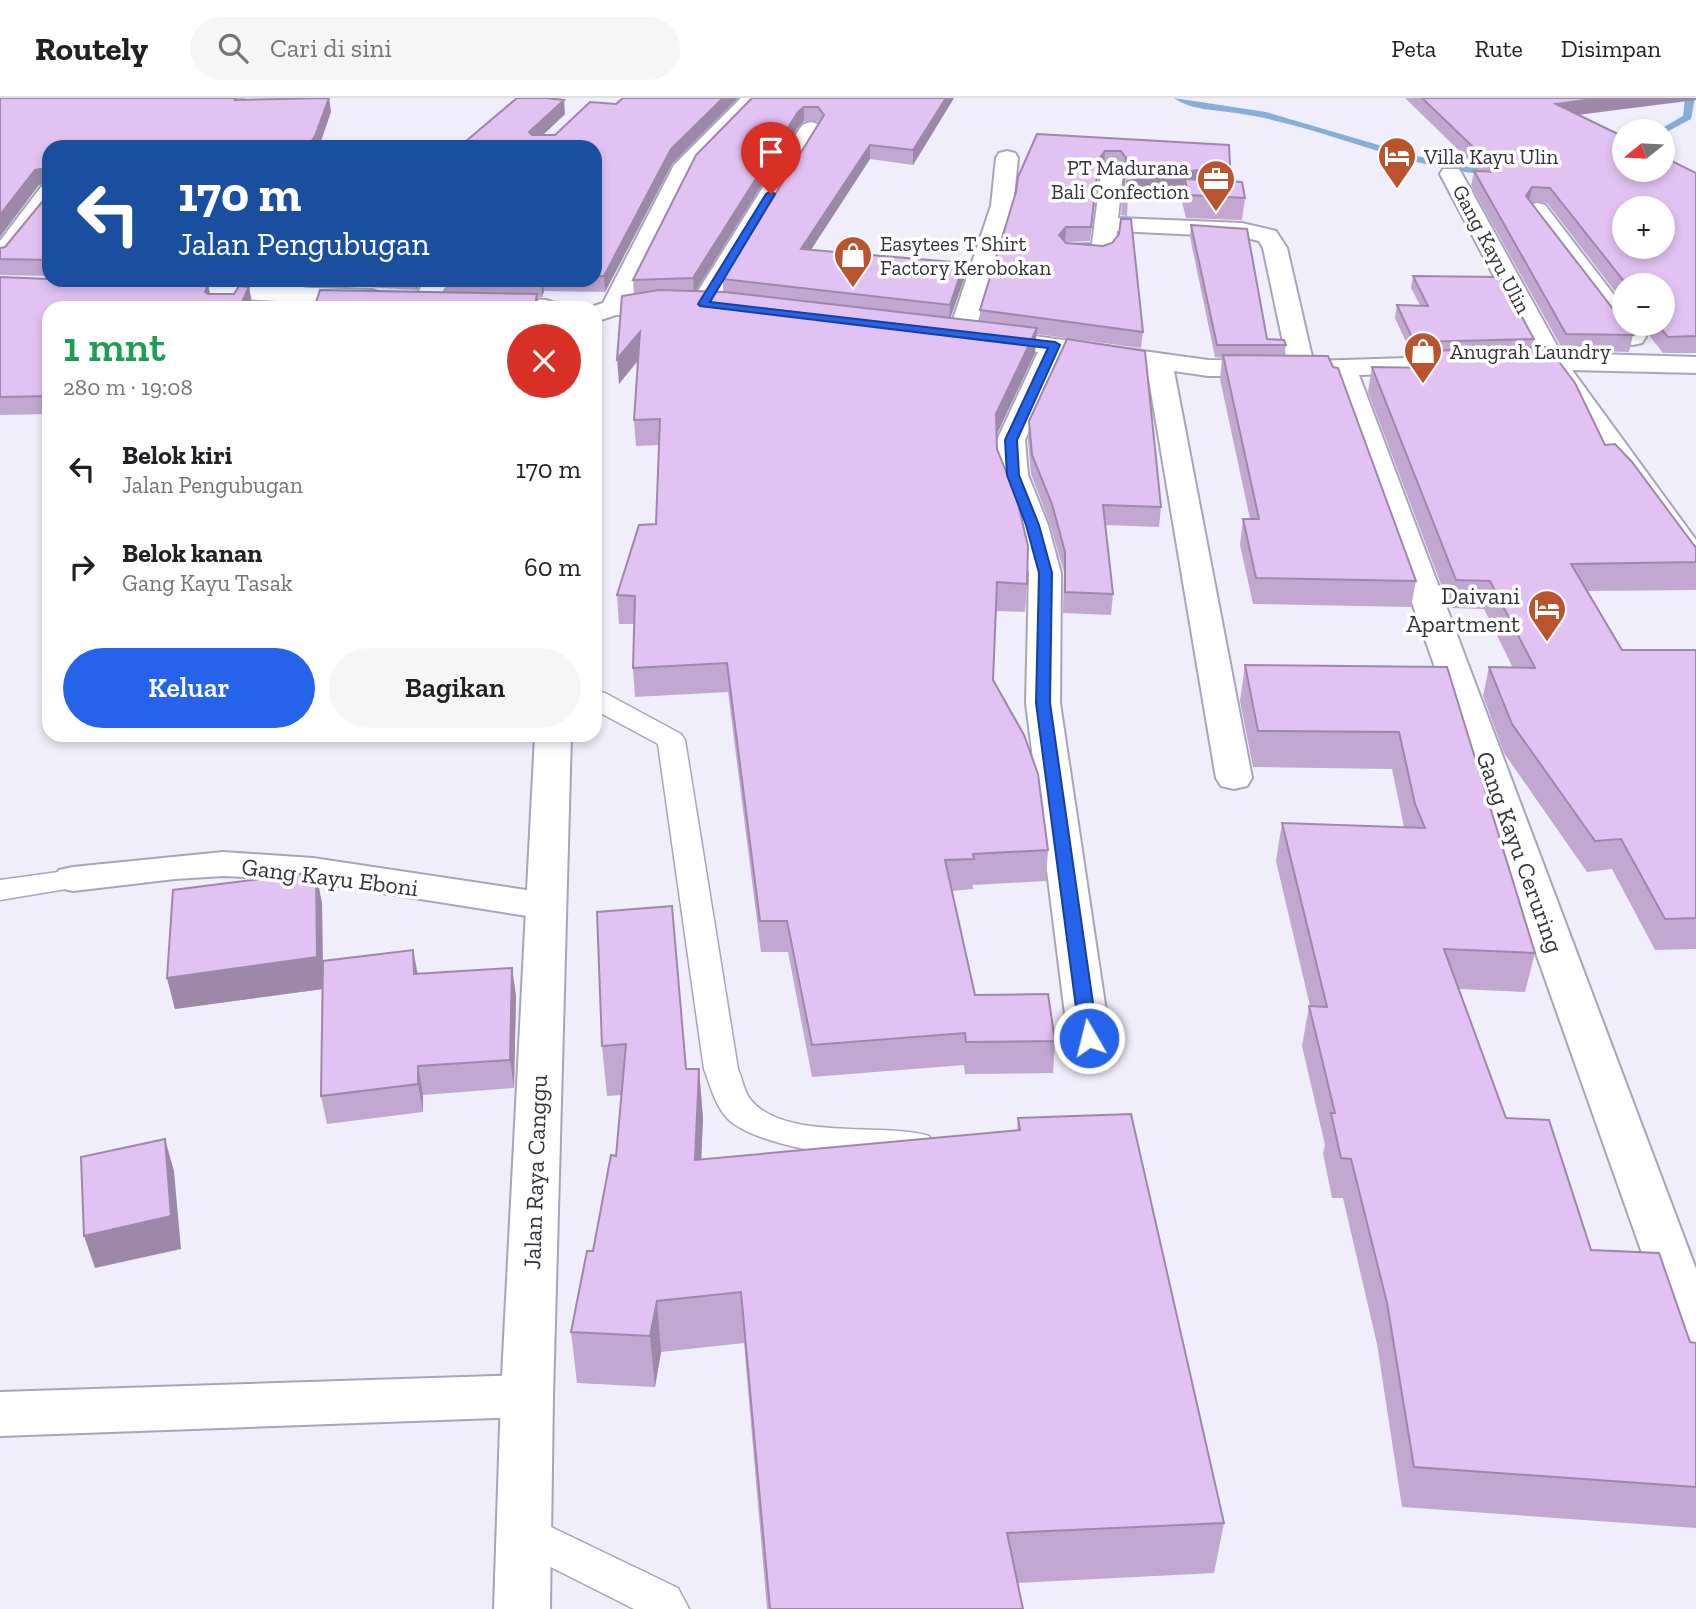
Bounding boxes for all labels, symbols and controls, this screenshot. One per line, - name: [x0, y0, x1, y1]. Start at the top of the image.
- search box: [190, 17, 680, 80]
- text: Routely: [35, 29, 148, 68]
- icon: search: [214, 29, 252, 67]
- text: Cari di sini: [270, 32, 392, 64]
- text: Peta: [1391, 34, 1436, 63]
- text: Rute: [1474, 34, 1523, 63]
- text: Disimpan: [1561, 34, 1661, 63]
- north arrow: [1612, 119, 1675, 182]
- map controls: [1612, 119, 1675, 336]
- pin: [741, 122, 801, 194]
- icon: arrive: [752, 133, 790, 171]
- hotel icon: Villa Kayu Ulin: [1376, 135, 1418, 190]
- place label: Villa Kayu Ulin: [1423, 144, 1558, 169]
- place label: PT Madurana Bali Confection: [1051, 155, 1189, 204]
- office icon: PT Madurana Bali Confection: [1195, 158, 1237, 213]
- text: 170 m: [178, 165, 301, 224]
- icon: left: [63, 168, 154, 259]
- street label: Gang Kayu Ulin: [1448, 180, 1536, 318]
- button: +: [1612, 196, 1675, 259]
- text: Jalan Pengubugan: [178, 225, 430, 263]
- place label: Easytees T Shirt Factory Kerobokan: [880, 231, 1051, 280]
- shop icon: Easytees T Shirt Factory Kerobokan: [832, 234, 874, 289]
- button: −: [1612, 273, 1675, 336]
- text: 1 mnt: [63, 321, 166, 372]
- button: close: [507, 324, 581, 398]
- shop icon: Anugrah Laundry: [1402, 330, 1444, 385]
- place label: Anugrah Laundry: [1450, 339, 1611, 364]
- text: 280 m · 19:08: [63, 373, 193, 401]
- text: Belok kiri: [122, 439, 232, 471]
- icon: left: [63, 450, 101, 488]
- text: 170 m: [516, 453, 581, 485]
- text: Jalan Pengubugan: [122, 471, 303, 499]
- text: Belok kanan: [122, 537, 263, 569]
- icon: right: [63, 548, 101, 586]
- text: 60 m: [524, 551, 581, 583]
- text: Gang Kayu Tasak: [122, 569, 293, 597]
- place label: Daivani Apartment: [1406, 581, 1520, 638]
- hotel icon: Daivani Apartment: [1526, 588, 1568, 643]
- button: Keluar: [63, 648, 315, 728]
- button: Bagikan: [329, 648, 581, 728]
- street label: Gang Kayu Ceruring: [1470, 747, 1570, 957]
- street label: Gang Kayu Eboni: [240, 852, 420, 902]
- position arrow: [1052, 1001, 1126, 1075]
- street label: Jalan Raya Canggu: [517, 1074, 553, 1270]

